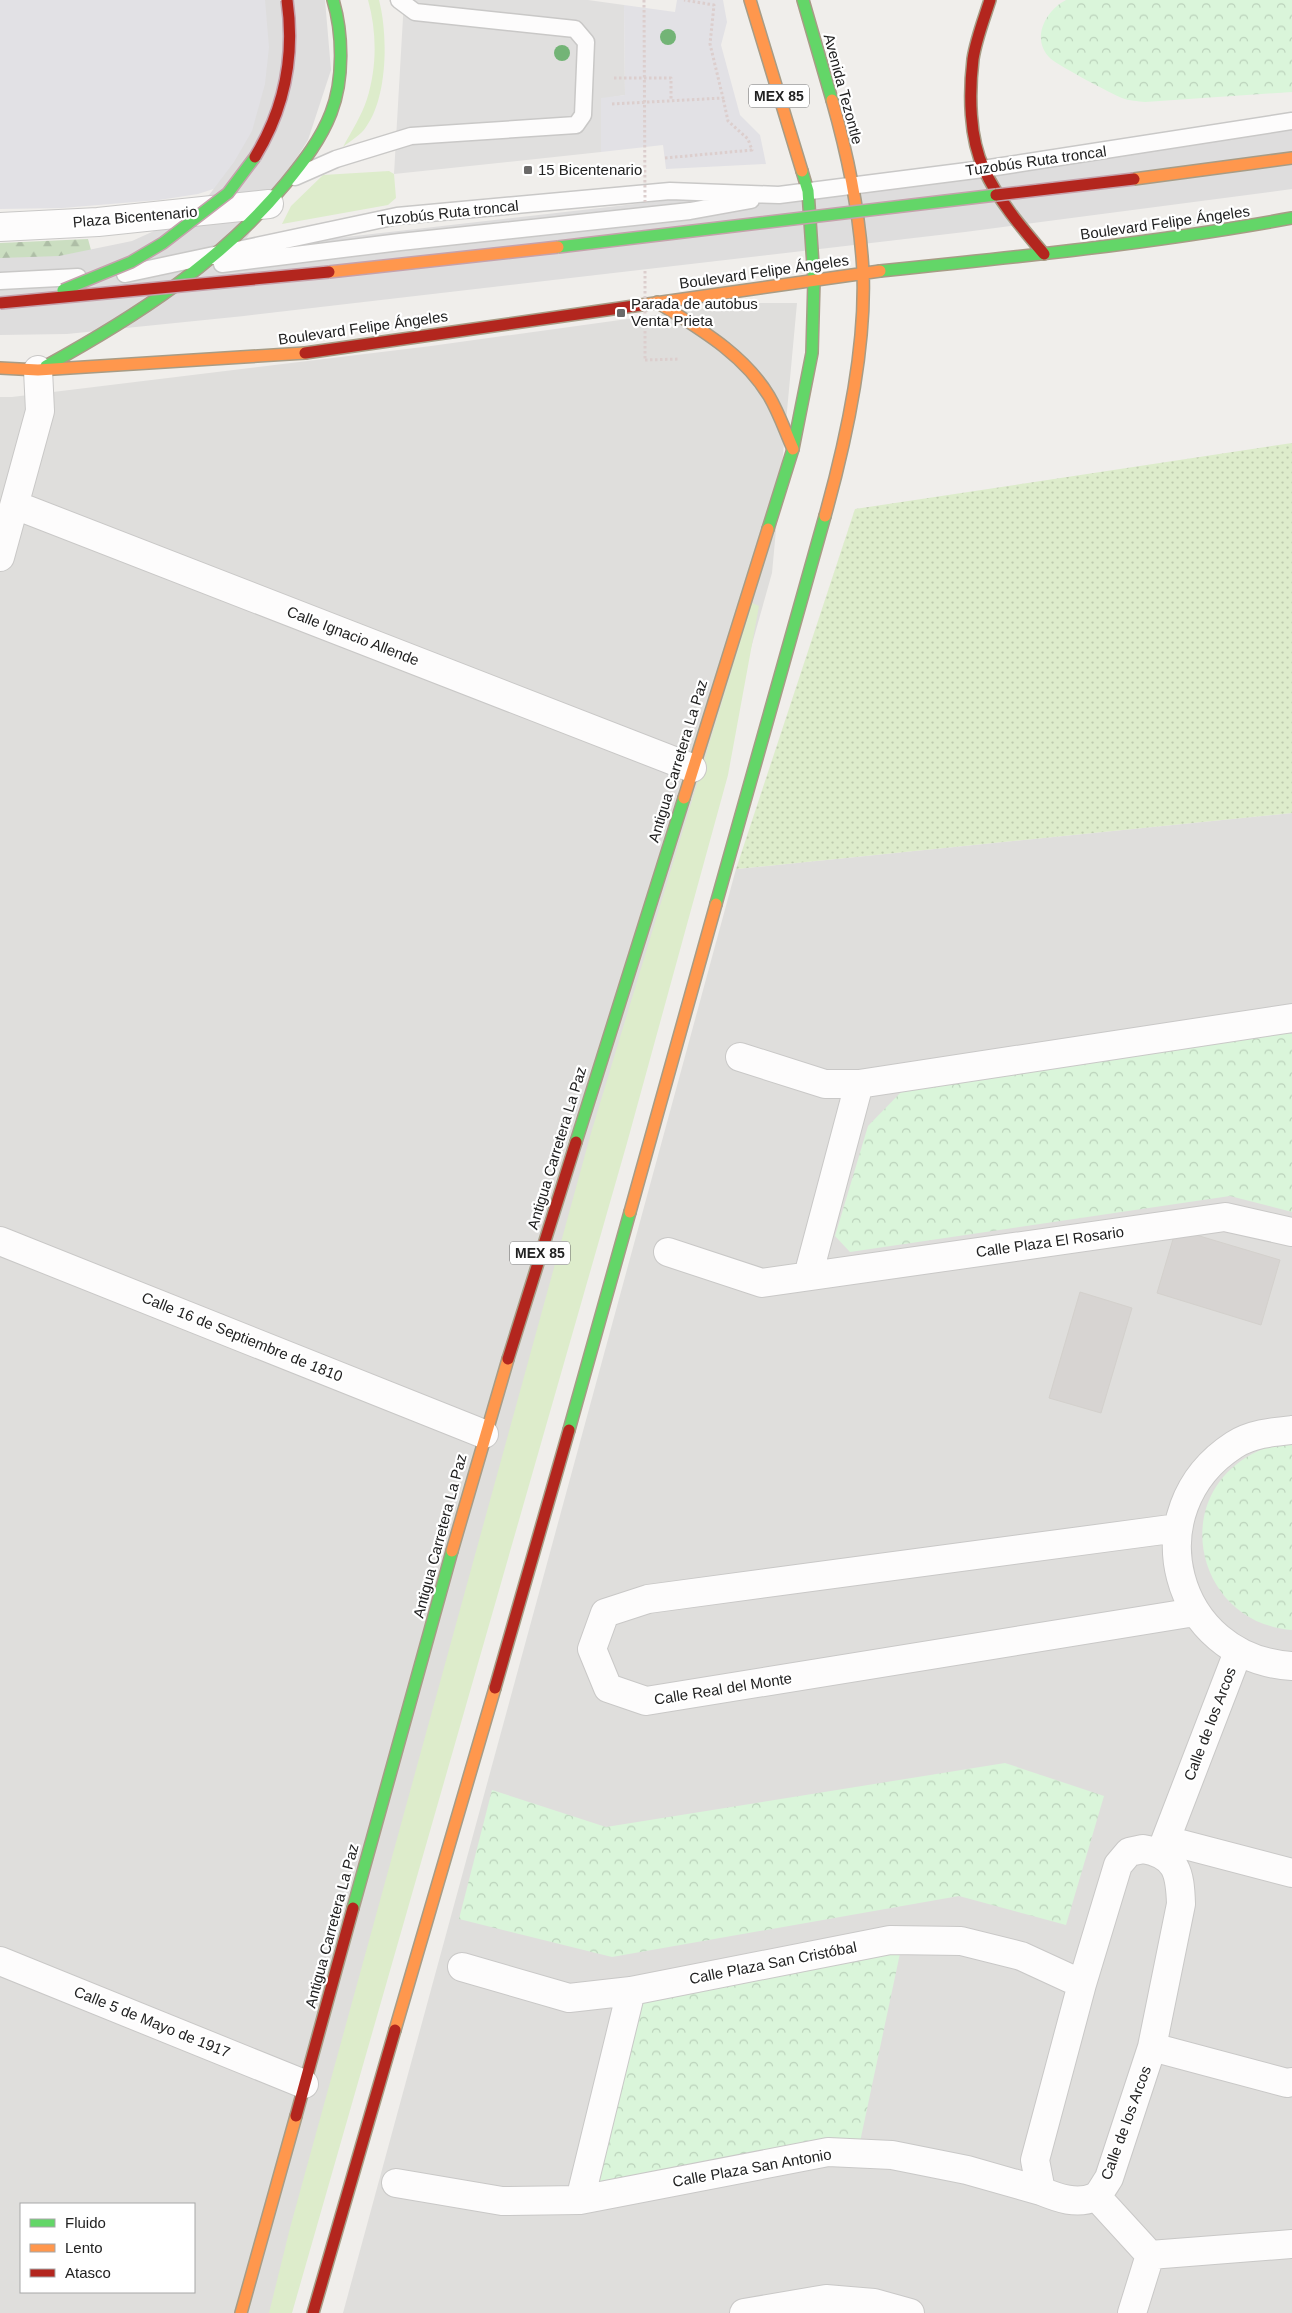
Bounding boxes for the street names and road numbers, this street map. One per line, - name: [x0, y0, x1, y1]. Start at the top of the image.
- street label: Avenida Tezontle: [821, 32, 866, 146]
- road number: MEX 85: [749, 84, 809, 108]
- street label: Tuzobús Ruta troncal: [964, 142, 1107, 179]
- street label: Tuzobús Ruta troncal: [376, 197, 519, 228]
- street label: Boulevard Felipe Ángeles: [1079, 202, 1251, 243]
- street label: Plaza Bicentenario: [72, 203, 198, 230]
- street label: Boulevard Felipe Ángeles: [678, 251, 850, 292]
- street label: Boulevard Felipe Ángeles: [277, 307, 449, 348]
- street label: Calle Ignacio Allende: [285, 602, 422, 669]
- street label: Antigua Carretera La Paz: [645, 677, 710, 844]
- street label: Antigua Carretera La Paz: [524, 1064, 589, 1231]
- street label: Calle Plaza El Rosario: [975, 1223, 1125, 1260]
- road number: MEX 85: [510, 1242, 570, 1264]
- street label: Calle 16 de Septiembre de 1810: [139, 1288, 345, 1385]
- street label: Antigua Carretera La Paz: [409, 1452, 470, 1620]
- street label: Calle de los Arcos: [1180, 1665, 1239, 1783]
- street label: Calle Real del Monte: [653, 1669, 793, 1708]
- street label: Antigua Carretera La Paz: [301, 1842, 362, 2010]
- street label: Calle Plaza San Cristóbal: [688, 1938, 858, 1987]
- street label: Calle 5 de Mayo de 1917: [72, 1982, 233, 2061]
- street label: Calle de los Arcos: [1097, 2064, 1154, 2182]
- street label: Calle Plaza San Antonio: [671, 2145, 833, 2190]

